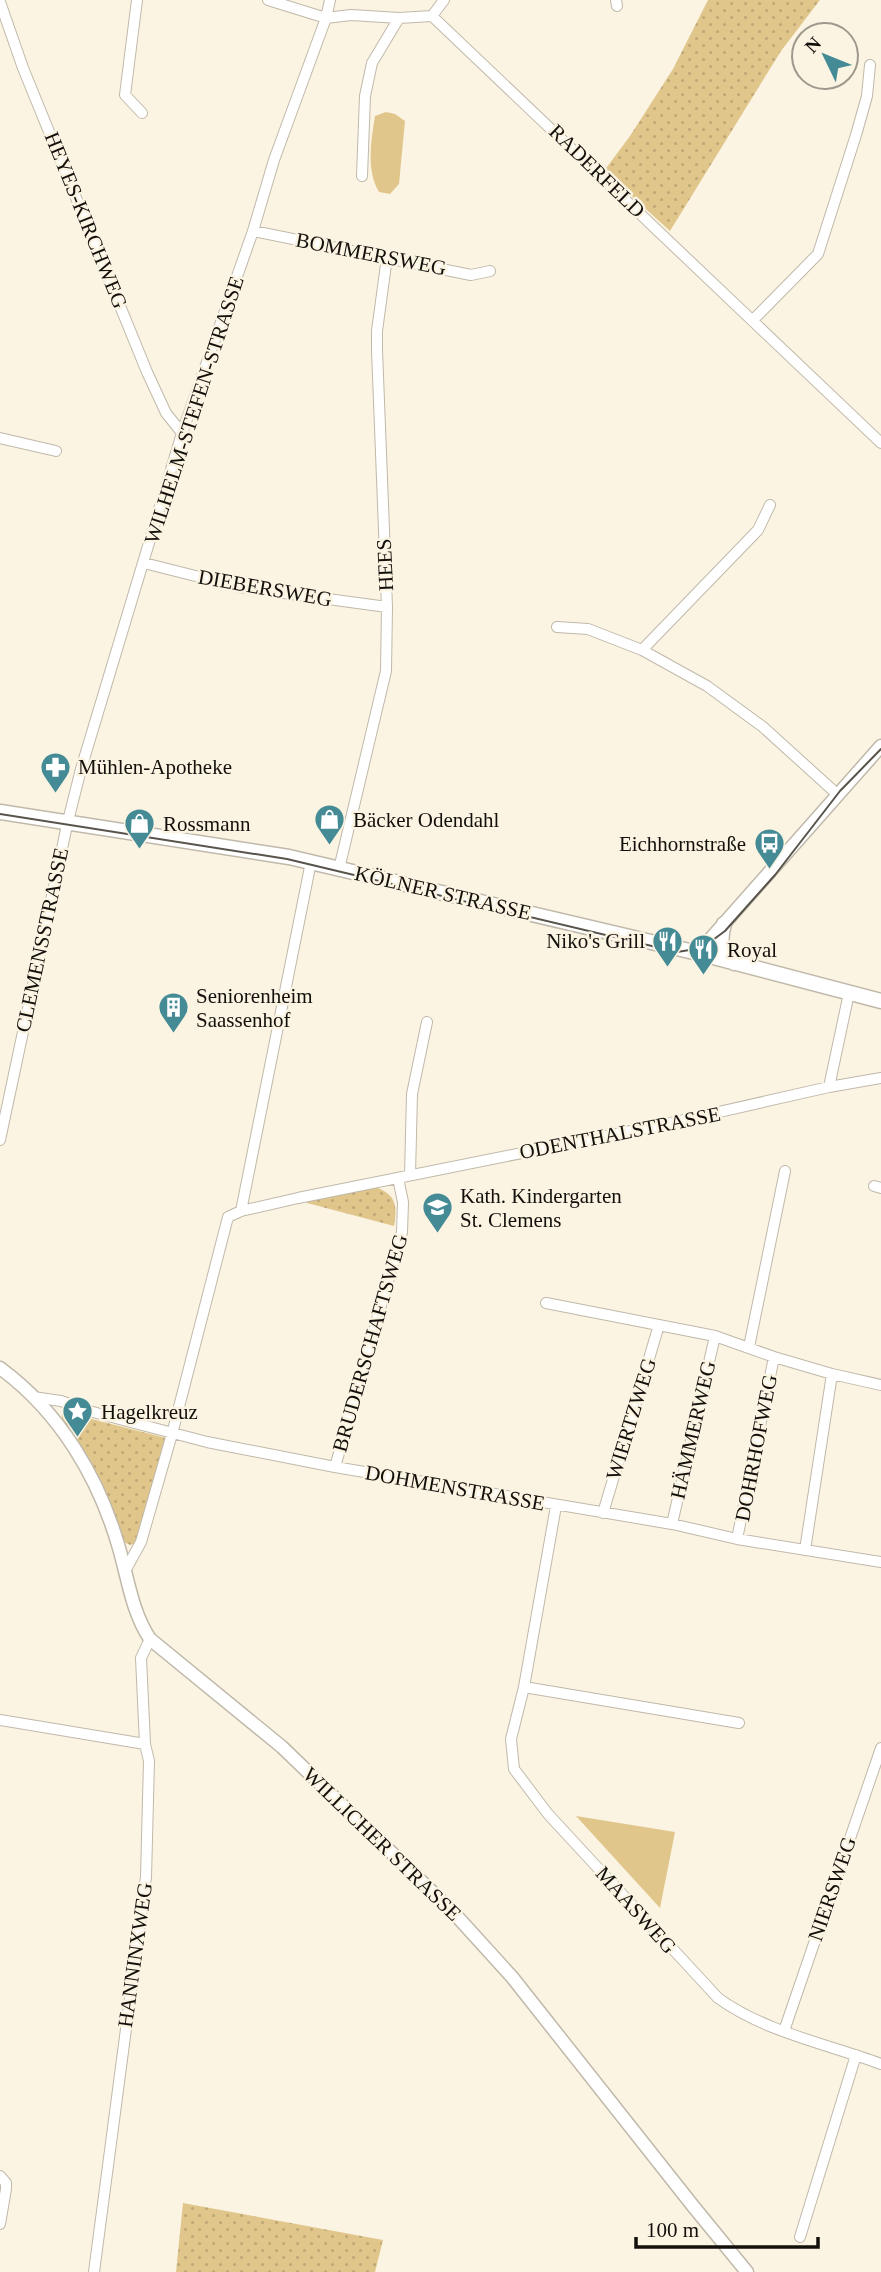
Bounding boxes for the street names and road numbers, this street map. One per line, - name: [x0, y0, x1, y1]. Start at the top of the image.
- street label: RADERFELD: [544, 119, 650, 223]
- street label: HEYES-KIRCHWEG: [40, 128, 132, 312]
- street label: BOMMERSWEG: [294, 228, 448, 280]
- street label: WILHELM-STEFEN-STRASSE: [139, 273, 249, 547]
- street label: HEES: [372, 538, 398, 592]
- street label: DIEBERSWEG: [196, 564, 334, 612]
- street label: CLEMENSSTRASSE: [11, 846, 73, 1034]
- street label: KÖLNER STRASSE: [352, 861, 534, 925]
- street label: ODENTHALSTRASSE: [517, 1102, 723, 1164]
- street label: BRUDERSCHAFTSWEG: [327, 1231, 413, 1455]
- street label: WIERTZWEG: [601, 1355, 661, 1483]
- street label: HÄMMERWEG: [665, 1359, 721, 1501]
- street label: DOHRHOFWEG: [730, 1372, 782, 1524]
- street label: DOHMENSTRASSE: [363, 1460, 547, 1516]
- street label: WILLICHER STRASSE: [298, 1762, 466, 1926]
- street label: NIERSWEG: [803, 1834, 861, 1944]
- street label: MAASWEG: [591, 1862, 681, 1958]
- street label: HANNINXWEG: [113, 1881, 157, 2029]

